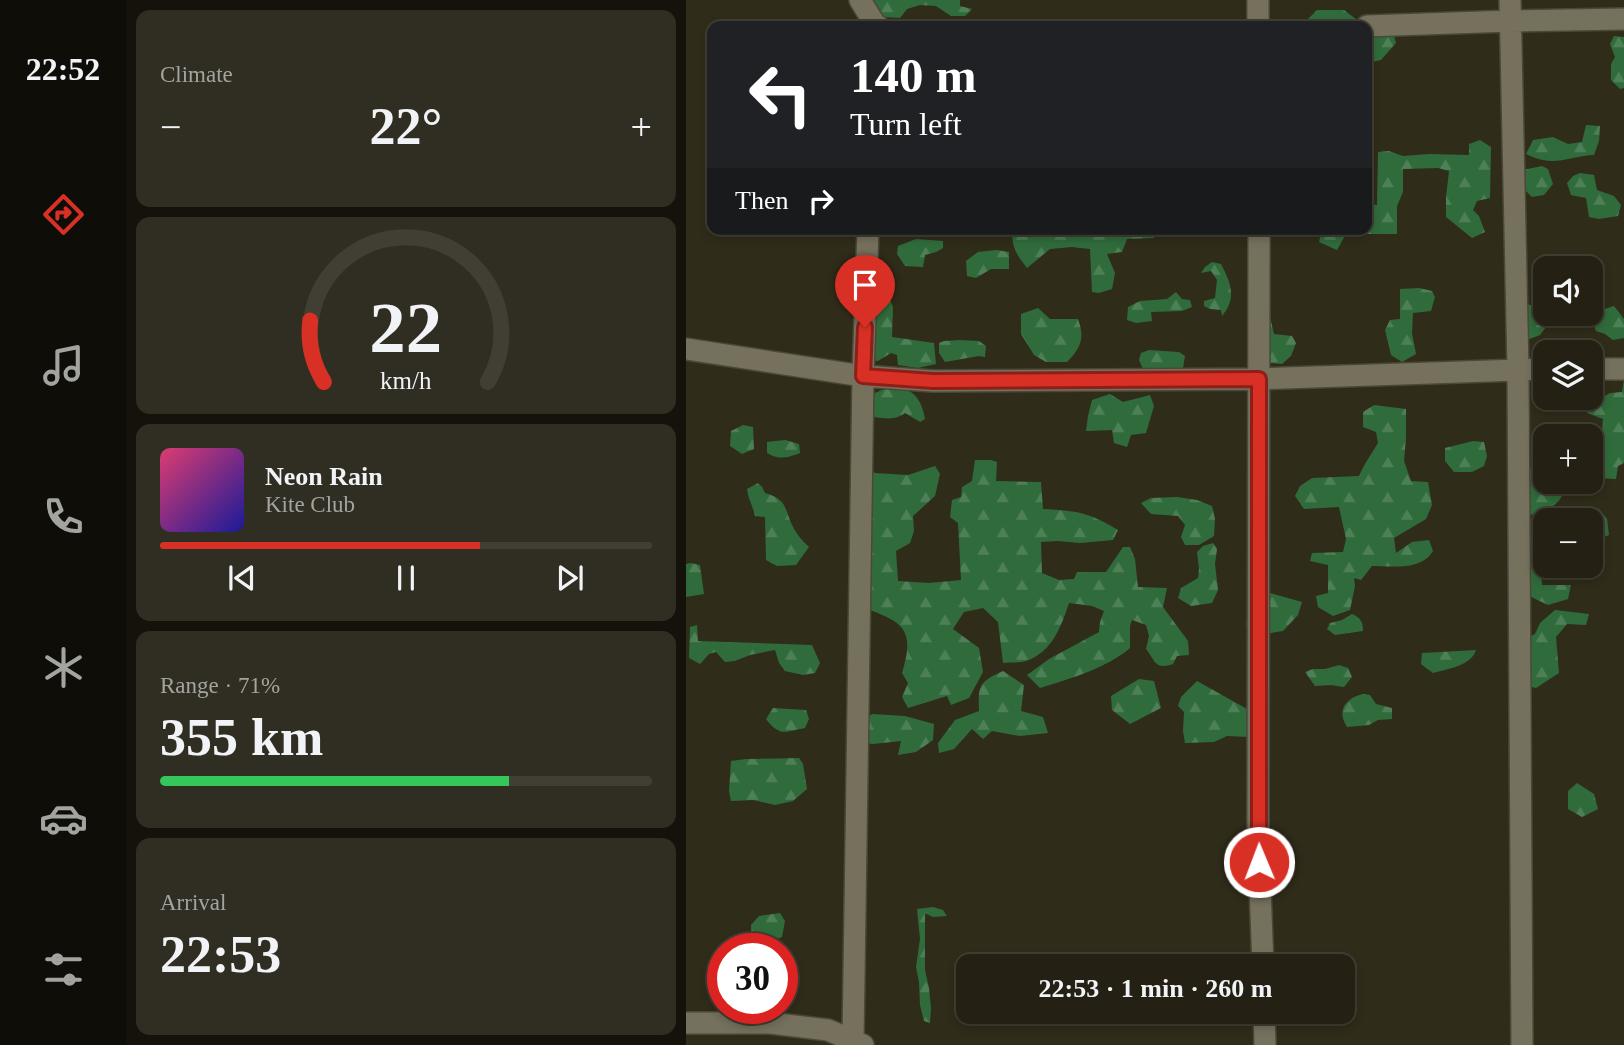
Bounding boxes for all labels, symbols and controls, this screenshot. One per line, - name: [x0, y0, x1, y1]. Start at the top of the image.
- text: 140 m: [850, 48, 977, 103]
- icon: left: [735, 49, 826, 140]
- text: 22:52: [26, 51, 100, 87]
- text: Climate: [160, 62, 233, 87]
- text: 22°: [370, 98, 442, 155]
- text: −: [160, 106, 181, 148]
- text: +: [631, 106, 652, 148]
- text: Turn left: [850, 106, 962, 142]
- icon: right: [802, 182, 840, 220]
- text: Then: [735, 186, 788, 215]
- icon: directions: [39, 190, 88, 239]
- pin: [835, 255, 895, 327]
- map controls: [1533, 256, 1603, 578]
- button: sound: [1533, 256, 1603, 326]
- icon: arrive: [846, 266, 884, 304]
- text: 22: [370, 287, 442, 368]
- button: layers: [1533, 340, 1603, 410]
- icon: music: [39, 341, 88, 390]
- text: km/h: [380, 366, 432, 393]
- button: +: [1533, 424, 1603, 494]
- text: Neon Rain: [265, 462, 383, 491]
- icon: phone: [39, 492, 88, 541]
- text: Kite Club: [265, 492, 355, 517]
- button: −: [1533, 508, 1603, 578]
- icon: previous: [223, 559, 261, 597]
- icon: pause: [387, 559, 425, 597]
- icon: next: [551, 559, 589, 597]
- icon: climate: [39, 643, 88, 692]
- text: Range · 71%: [160, 673, 280, 698]
- text: 355 km: [160, 709, 323, 766]
- icon: car: [39, 794, 88, 843]
- position arrow: [1222, 825, 1296, 899]
- text: Arrival: [160, 890, 226, 915]
- text: 22:53: [160, 926, 281, 983]
- speed limit sign: 30: [707, 933, 798, 1024]
- icon: filters: [39, 945, 88, 994]
- text: 22:53 · 1 min · 260 m: [1039, 974, 1273, 1003]

